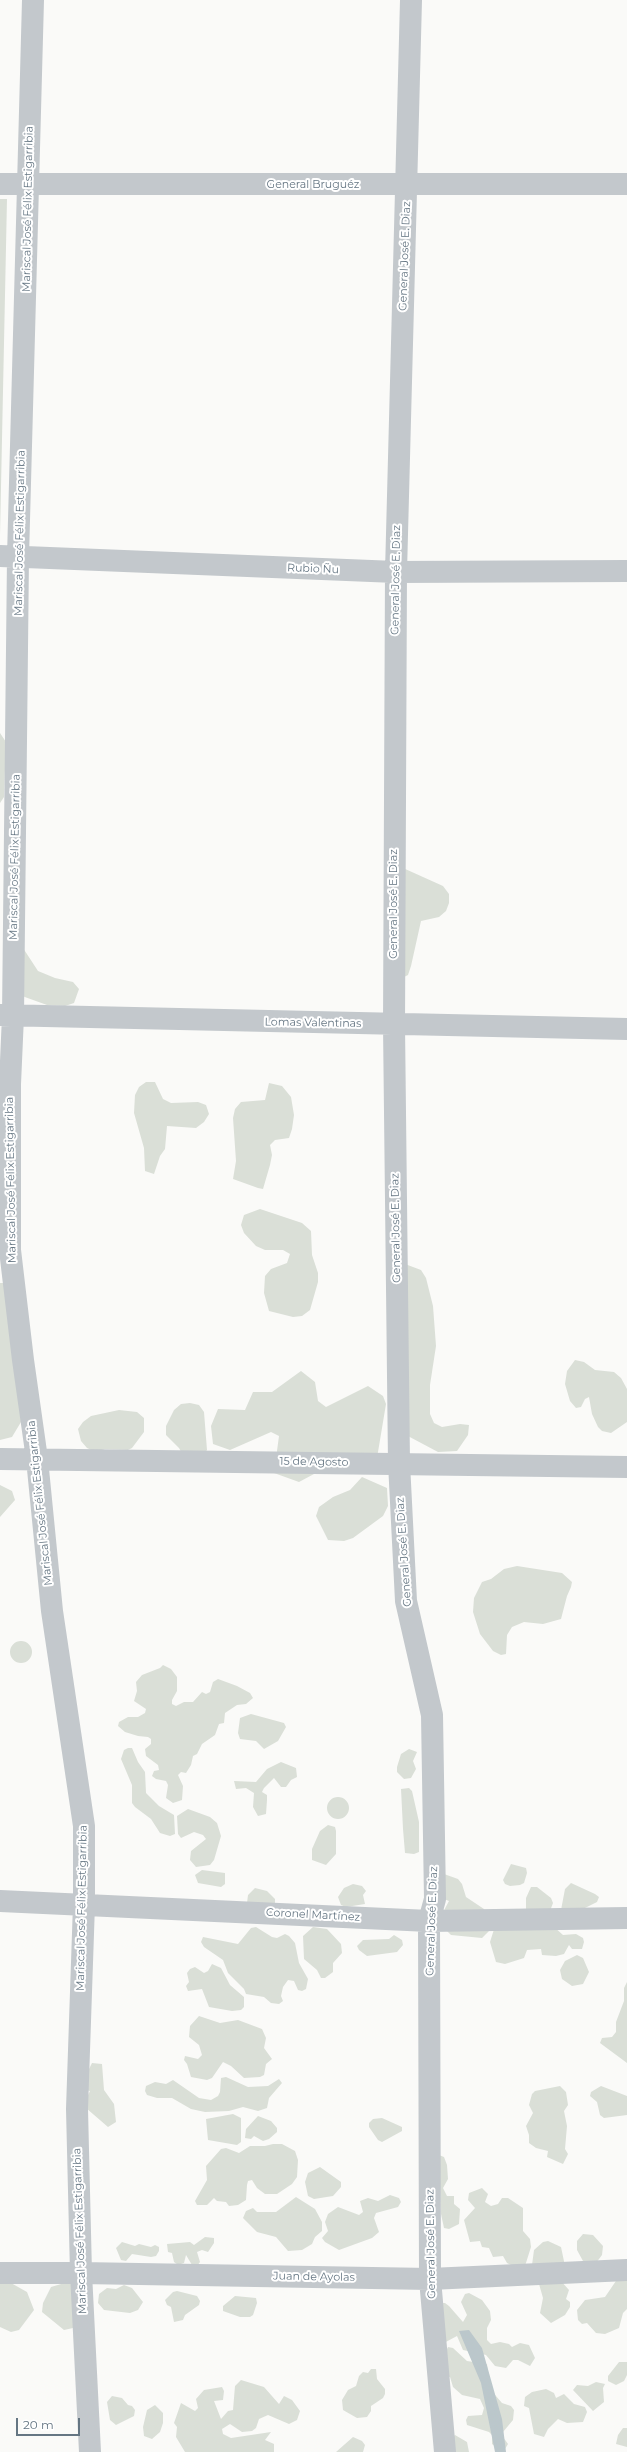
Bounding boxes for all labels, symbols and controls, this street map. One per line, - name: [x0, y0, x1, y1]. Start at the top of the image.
- street label: Mariscal José Félix Estigarribia: [20, 126, 36, 292]
- street label: General Bruguéz: [267, 178, 359, 192]
- street label: General José E. Diaz: [396, 201, 414, 311]
- street label: Mariscal José Félix Estigarribia: [12, 450, 28, 616]
- street label: General José E. Diaz: [388, 525, 404, 635]
- street label: Rubio Ñu: [287, 561, 339, 577]
- street label: Mariscal José Félix Estigarribia: [7, 774, 23, 940]
- street label: General José E. Diaz: [387, 849, 401, 959]
- street label: Lomas Valentinas: [264, 1016, 362, 1030]
- street label: Mariscal José Félix Estigarribia: [3, 1097, 19, 1263]
- street label: General José E. Diaz: [388, 1173, 404, 1283]
- street label: Mariscal José Félix Estigarribia: [25, 1420, 55, 1586]
- street label: 15 de Agosto: [279, 1455, 349, 1469]
- street label: General José E. Diaz: [394, 1497, 414, 1607]
- street label: Mariscal José Félix Estigarribia: [74, 1825, 90, 1991]
- street label: General José E. Diaz: [423, 1866, 441, 1976]
- street label: Coronel Martínez: [266, 1906, 360, 1924]
- street label: Mariscal José Félix Estigarribia: [71, 2148, 89, 2314]
- street label: General José E. Diaz: [423, 2189, 439, 2299]
- street label: Juan de Ayolas: [273, 2270, 355, 2284]
- scale bar: [18, 2410, 82, 2436]
- text: 20 m: [23, 2417, 54, 2432]

